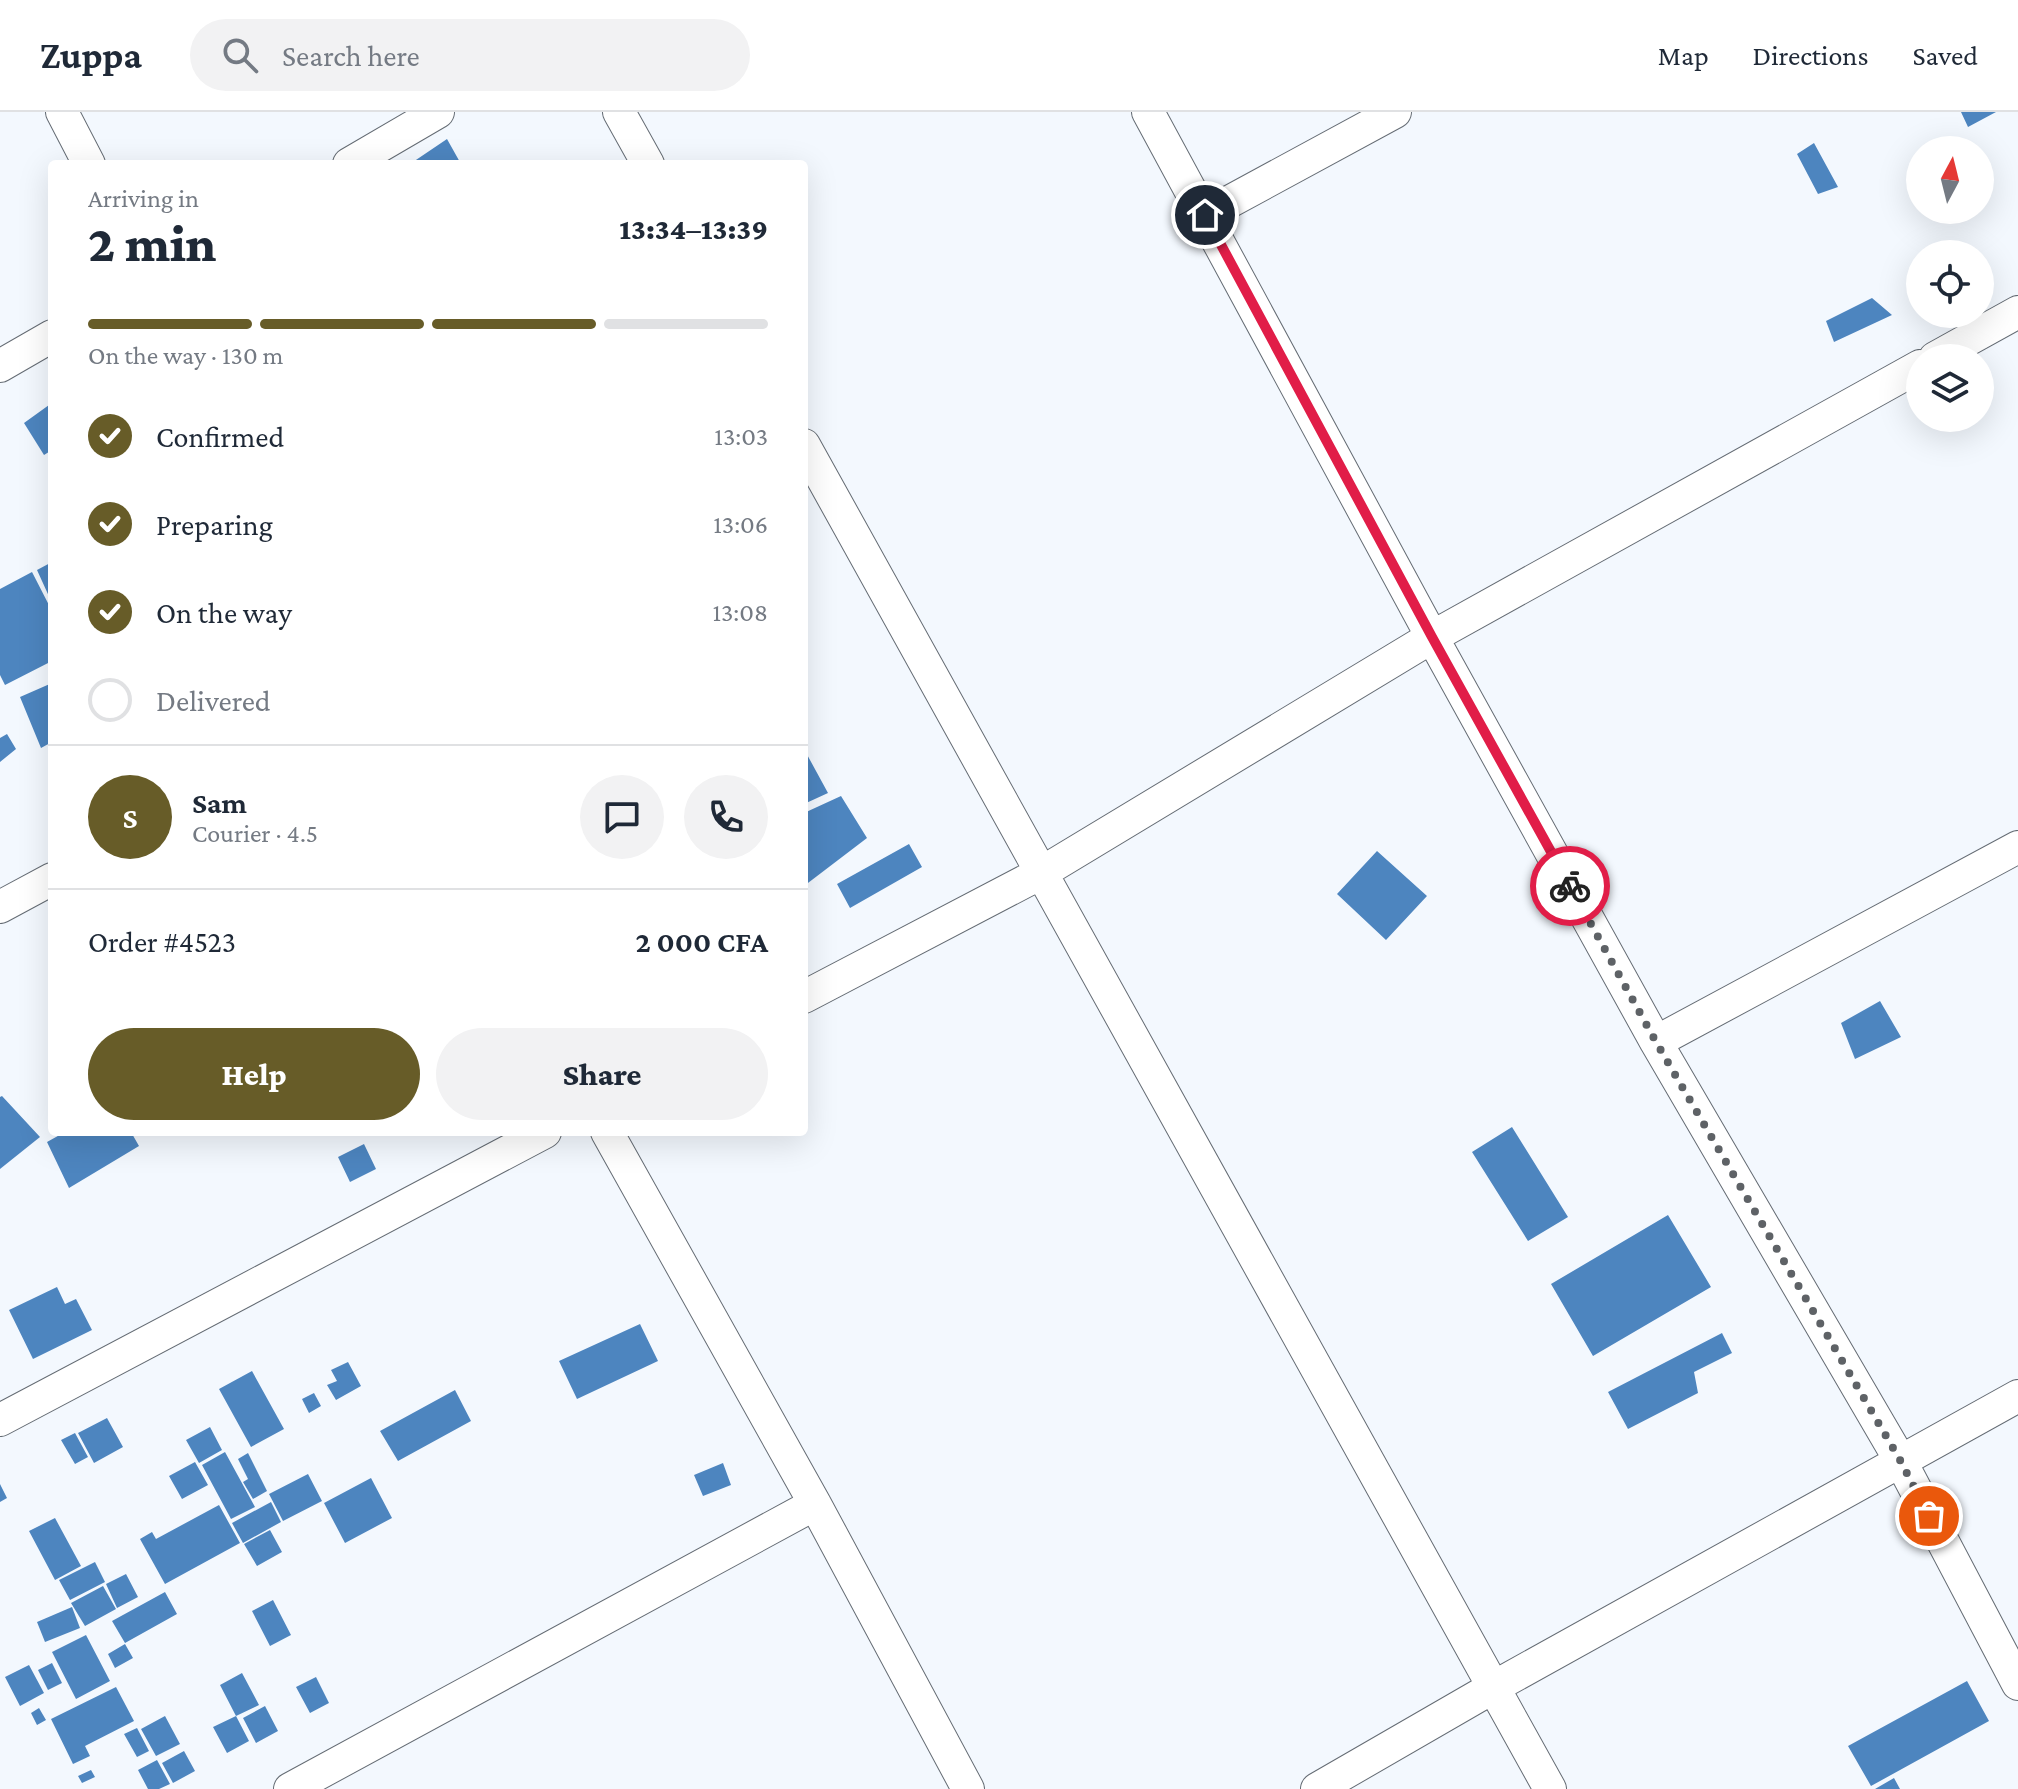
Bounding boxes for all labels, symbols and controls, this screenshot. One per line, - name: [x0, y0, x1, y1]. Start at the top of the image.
- search box: [190, 19, 750, 91]
- icon: search: [218, 33, 262, 77]
- text: Zuppa: [40, 34, 142, 76]
- text: Search here: [282, 39, 420, 72]
- text: Map: [1658, 40, 1709, 71]
- text: Directions: [1753, 40, 1868, 71]
- text: Saved: [1912, 40, 1978, 71]
- north arrow: [1906, 136, 1994, 224]
- map controls: [1906, 136, 1994, 432]
- pin: [1171, 181, 1239, 249]
- text: Arriving in: [88, 184, 199, 213]
- icon: home: [1183, 193, 1227, 237]
- text: 13:34–13:39: [619, 212, 768, 245]
- text: 2 min: [88, 214, 216, 272]
- button: locate: [1906, 240, 1994, 328]
- text: On the way · 130 m: [88, 341, 283, 370]
- button: layers: [1906, 344, 1994, 432]
- icon: check: [88, 414, 132, 458]
- text: Confirmed: [156, 420, 284, 453]
- text: 13:03: [714, 422, 768, 451]
- icon: check: [88, 502, 132, 546]
- text: Preparing: [156, 508, 273, 541]
- text: 13:06: [713, 510, 768, 539]
- icon: check: [88, 590, 132, 634]
- text: On the way: [156, 596, 292, 629]
- text: 13:08: [712, 598, 768, 627]
- text: Delivered: [156, 684, 271, 717]
- button: chat: [580, 775, 664, 859]
- button: phone: [684, 775, 768, 859]
- text: Sam: [192, 786, 247, 819]
- text: S: [123, 801, 138, 834]
- text: Courier · 4.5: [192, 819, 318, 848]
- courier: [1530, 846, 1610, 926]
- icon: bike: [1548, 864, 1592, 908]
- text: Order #4523: [88, 925, 236, 958]
- text: 2 000 CFA: [636, 925, 768, 958]
- button: Help: [88, 1028, 420, 1120]
- button: Share: [436, 1028, 768, 1120]
- pin: [1895, 1482, 1963, 1550]
- icon: bag: [1907, 1494, 1951, 1538]

